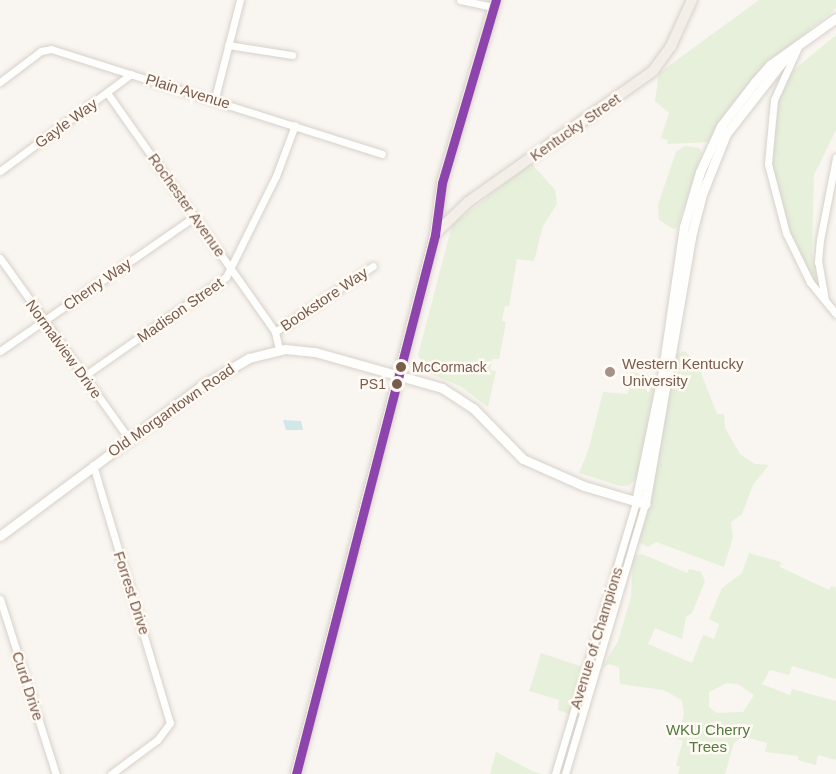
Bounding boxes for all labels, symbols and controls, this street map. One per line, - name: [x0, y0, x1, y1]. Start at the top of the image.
- street label: Plain Avenue: [143, 70, 233, 112]
- street label: Kentucky Street: [526, 89, 624, 165]
- street label: Gayle Way: [31, 94, 101, 152]
- street label: Rochester Avenue: [144, 149, 230, 261]
- street label: Cherry Way: [60, 254, 134, 314]
- street label: Bookstore Way: [277, 263, 371, 335]
- street label: Madison Street: [134, 274, 226, 346]
- street label: Normalview Drive: [22, 296, 106, 402]
- place label: Western Kentucky University: [622, 354, 743, 389]
- place label: McCormack: [412, 359, 487, 375]
- street label: Old Morgantown Road: [104, 360, 238, 460]
- marker: McCormack: [395, 361, 407, 373]
- marker: Western Kentucky University: [603, 365, 617, 379]
- place label: PS1: [360, 376, 386, 392]
- marker: PS1: [391, 378, 403, 390]
- street label: Forrest Drive: [110, 549, 154, 637]
- street label: Avenue of Champions: [566, 565, 626, 711]
- street label: Curd Drive: [8, 649, 48, 723]
- park label: WKU Cherry Trees: [666, 720, 750, 755]

